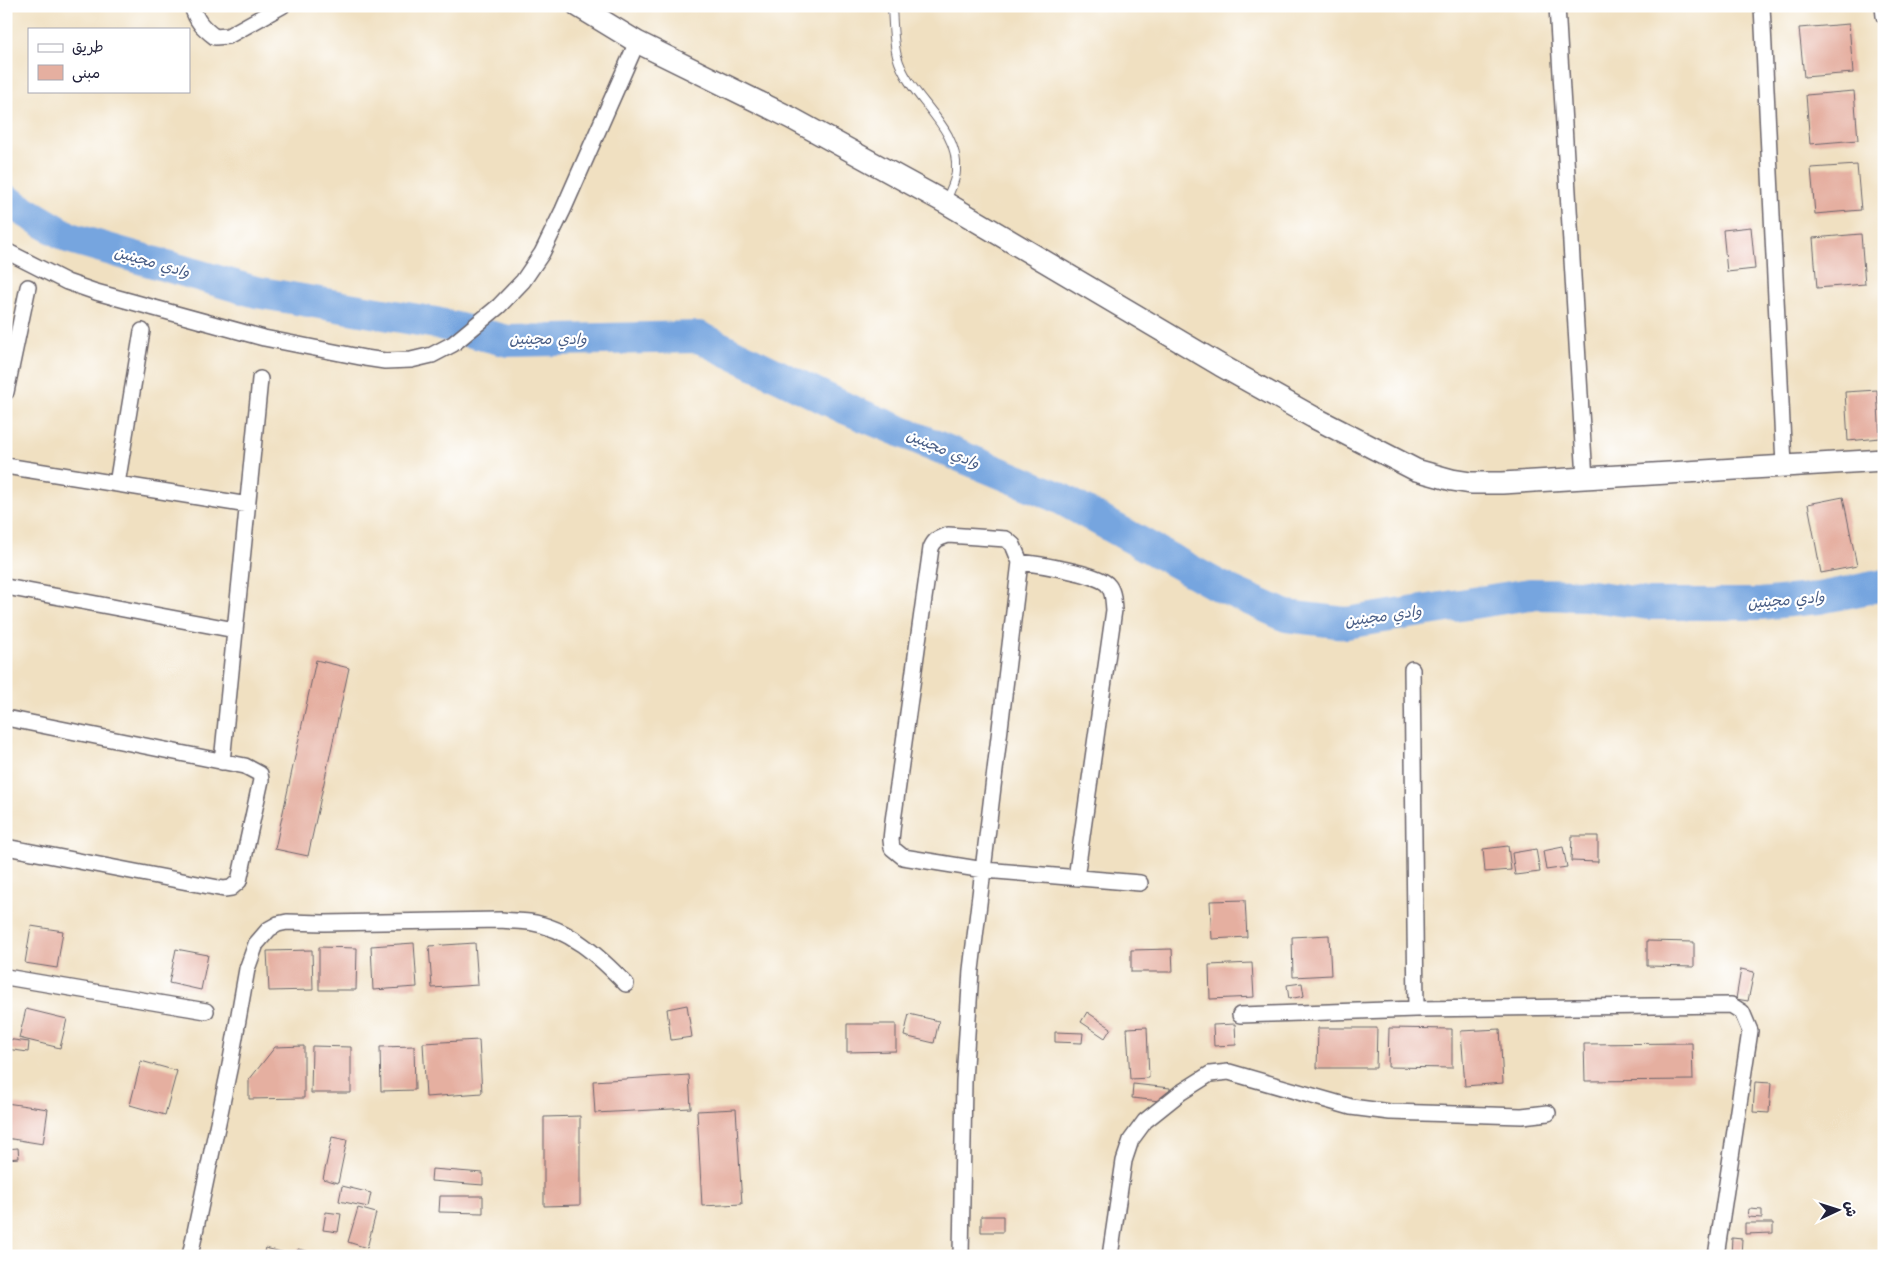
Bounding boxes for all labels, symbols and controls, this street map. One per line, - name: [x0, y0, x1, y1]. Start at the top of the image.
- legend: [28, 28, 190, 92]
- text: طريق: [72, 36, 104, 60]
- text: مبنى: [72, 62, 100, 86]
- water label: وادي مجينين: [111, 241, 192, 285]
- water label: وادي مجينين: [509, 328, 587, 352]
- water label: وادي مجينين: [902, 424, 983, 476]
- water label: وادي مجينين: [1747, 586, 1826, 616]
- water label: وادي مجينين: [1343, 600, 1423, 634]
- north arrow: [1812, 1184, 1862, 1234]
- text: ش: [1838, 1201, 1861, 1218]

